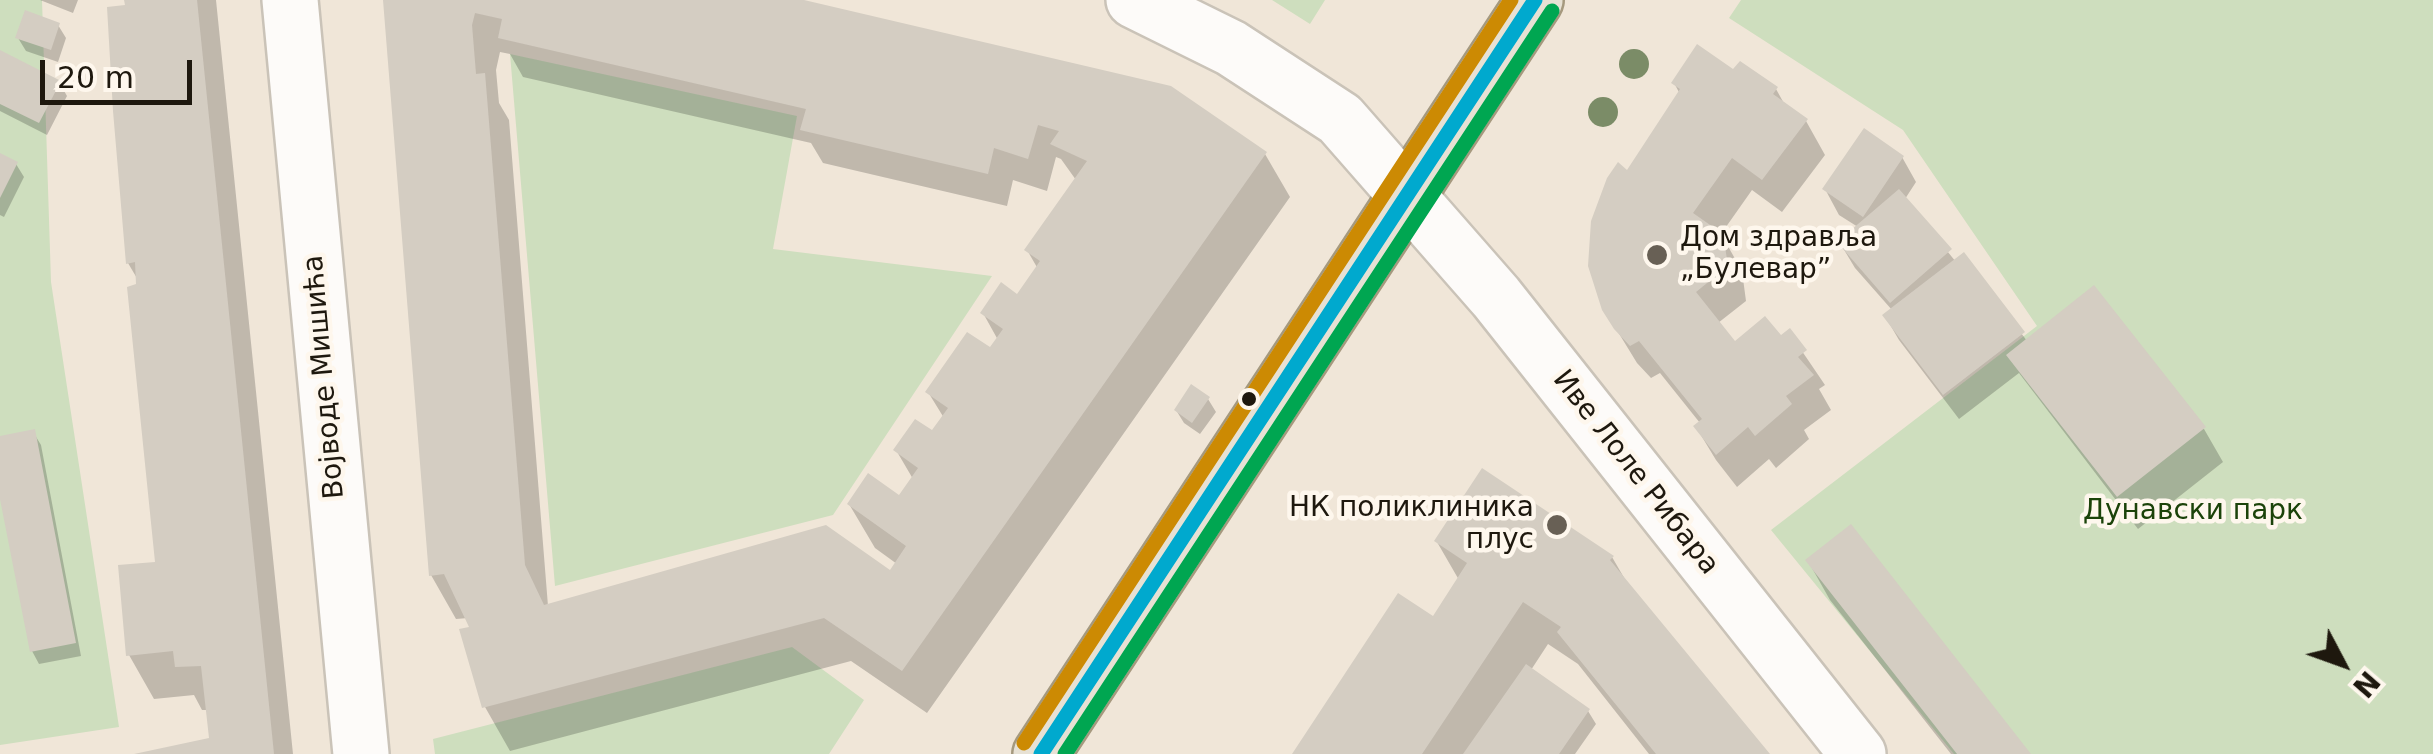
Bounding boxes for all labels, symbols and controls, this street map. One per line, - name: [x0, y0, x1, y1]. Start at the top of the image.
- scale bar: [45, 40, 198, 102]
- text: 20 m: [57, 60, 134, 95]
- place label: Дом здравља „Булевар”: [1680, 222, 1877, 288]
- marker: Дом здравља „Булевар”: [1644, 242, 1670, 268]
- street label: Војводе Мишића: [298, 254, 352, 500]
- street label: Иве Лоле Рибара: [1545, 364, 1725, 582]
- unlabelled marker: [1239, 389, 1259, 409]
- place label: НК поликлиника плус: [1289, 492, 1534, 558]
- park label: Дунавски парк: [2083, 495, 2303, 529]
- marker: НК поликлиника плус: [1544, 512, 1570, 538]
- north arrow: [2293, 614, 2393, 714]
- text: N: [2346, 664, 2386, 704]

